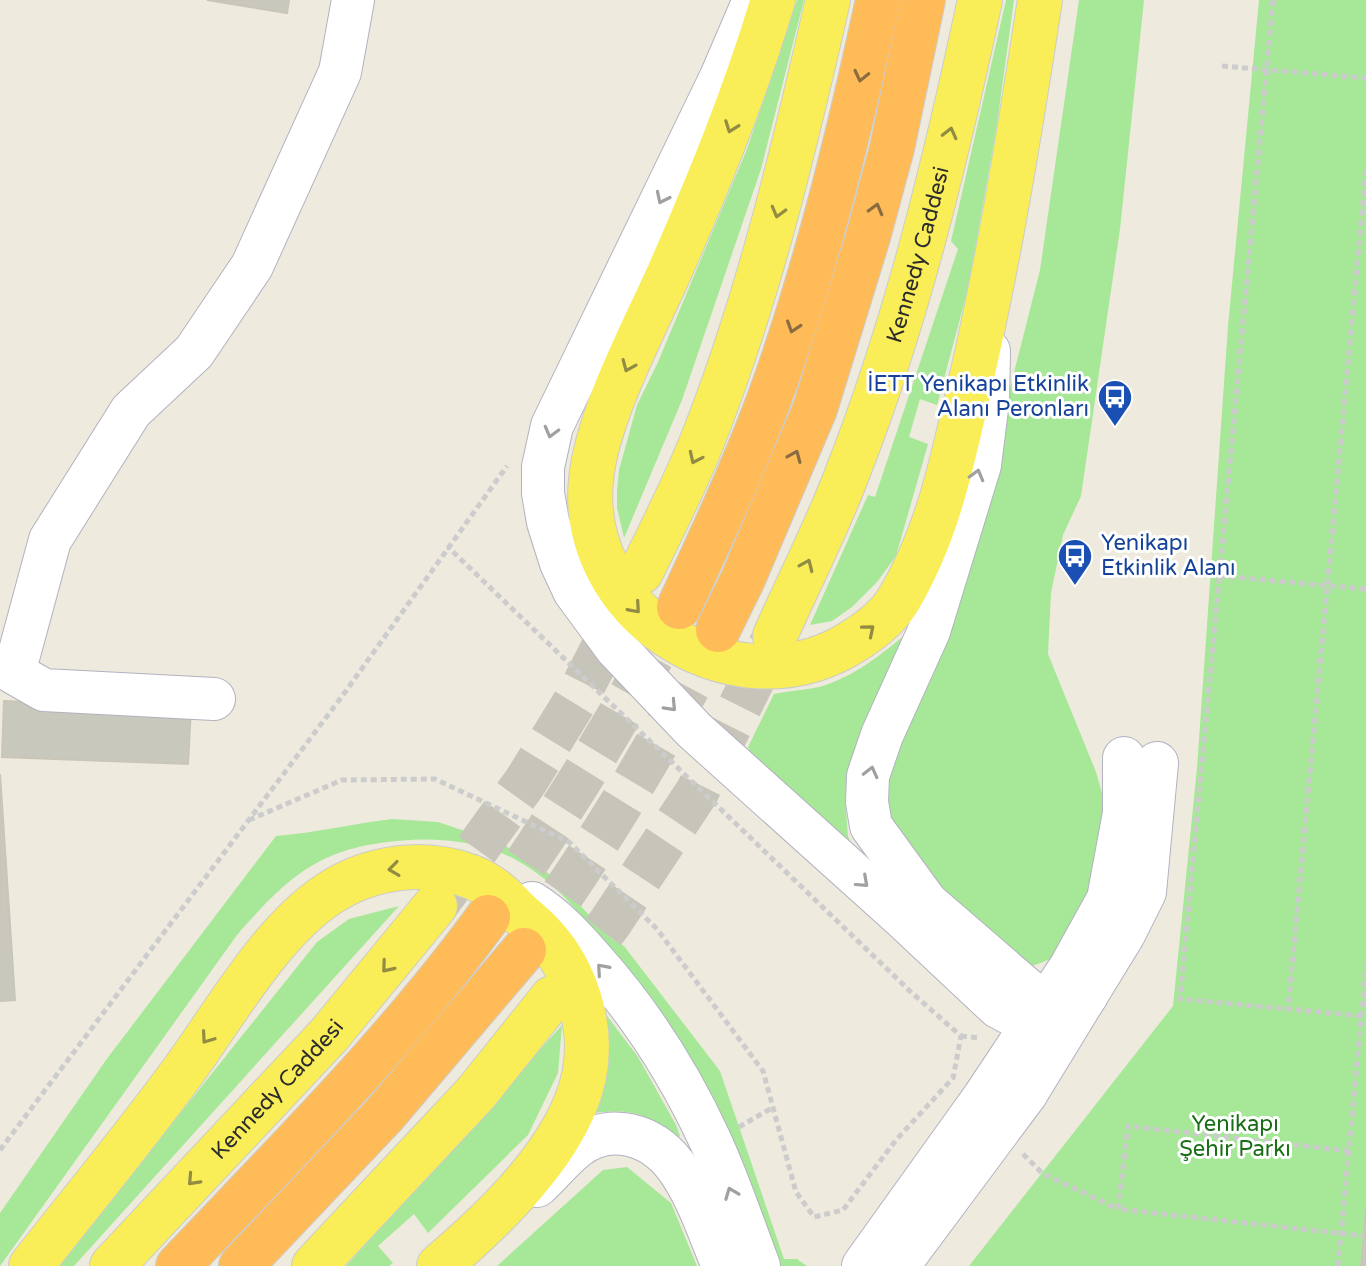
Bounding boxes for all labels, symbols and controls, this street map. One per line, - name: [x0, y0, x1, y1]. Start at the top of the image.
- one-way arrow: [853, 69, 870, 83]
- one-way arrow: [724, 119, 740, 133]
- one-way arrow: [940, 126, 957, 140]
- street label: Kennedy Caddesi: [881, 164, 955, 346]
- one-way arrow: [657, 189, 672, 204]
- one-way arrow: [866, 202, 883, 216]
- one-way arrow: [771, 205, 787, 219]
- one-way arrow: [787, 319, 803, 333]
- one-way arrow: [622, 358, 638, 372]
- place label: İETT Yenikapı Etkinlik Alanı Peronları: [867, 371, 1089, 422]
- bus stop icon: İETT Yenikapı Etkinlik Alanı Peronları: [1096, 378, 1134, 428]
- one-way arrow: [544, 425, 560, 439]
- one-way arrow: [688, 450, 704, 464]
- one-way arrow: [786, 450, 802, 464]
- one-way arrow: [968, 468, 984, 482]
- place label: Yenikapı Etkinlik Alanı: [1101, 530, 1236, 581]
- bus stop icon: Yenikapı Etkinlik Alanı: [1056, 537, 1094, 587]
- one-way arrow: [797, 559, 813, 573]
- one-way arrow: [625, 598, 639, 613]
- one-way arrow: [859, 625, 874, 640]
- one-way arrow: [662, 697, 677, 711]
- one-way arrow: [862, 765, 879, 779]
- one-way arrow: [387, 860, 401, 877]
- one-way arrow: [853, 872, 868, 886]
- one-way arrow: [382, 958, 397, 972]
- one-way arrow: [597, 964, 612, 979]
- street label: Kennedy Caddesi: [206, 1014, 349, 1165]
- one-way arrow: [202, 1030, 217, 1044]
- park label: Yenikapı Şehir Parkı: [1179, 1111, 1291, 1162]
- one-way arrow: [187, 1171, 202, 1185]
- one-way arrow: [724, 1187, 741, 1201]

